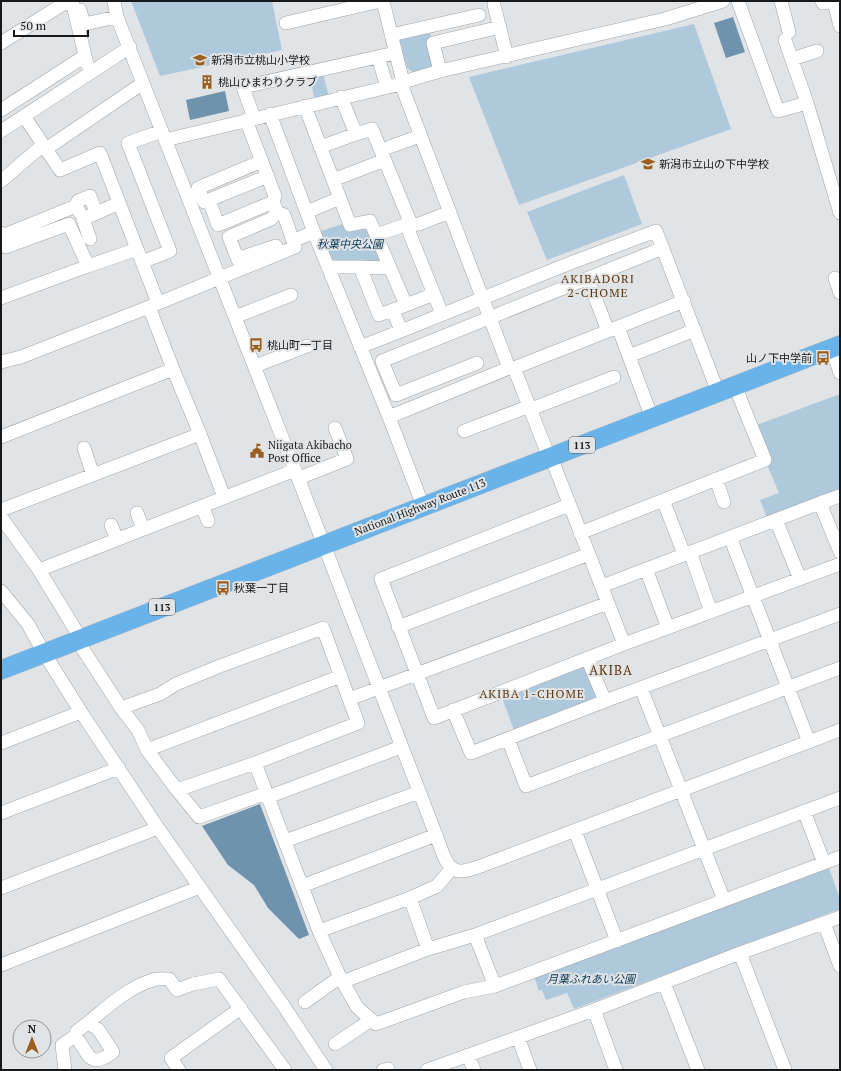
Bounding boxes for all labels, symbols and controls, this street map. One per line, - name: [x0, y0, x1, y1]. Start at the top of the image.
- scale bar: [14, 12, 88, 38]
- text: 50 m: [20, 18, 47, 33]
- school or university icon: 新潟市立桃山小学校: [192, 52, 208, 68]
- place label: 新潟市立桃山小学校: [211, 53, 310, 67]
- building icon: 桃山ひまわりクラブ: [199, 74, 215, 90]
- place label: 桃山ひまわりクラブ: [218, 75, 317, 89]
- school or university icon: 新潟市立山の下中学校: [640, 156, 656, 172]
- place label: 新潟市立山の下中学校: [659, 157, 769, 171]
- park label: 秋葉中央公園: [317, 237, 385, 251]
- district label: AKIBADORI 2-CHOME: [561, 271, 635, 300]
- bus stop icon: 桃山町一丁目: [248, 337, 264, 353]
- place label: 桃山町一丁目: [267, 338, 333, 352]
- bus stop icon: 山ノ下中学前: [815, 350, 831, 366]
- place label: 山ノ下中学前: [746, 351, 812, 365]
- road number: 113: [569, 437, 595, 453]
- place label: Niigata Akibacho Post Office: [268, 438, 352, 465]
- public building icon: Niigata Akibacho Post Office: [249, 443, 265, 459]
- street label: National Highway Route 113: [352, 475, 488, 539]
- bus stop icon: 秋葉一丁目: [215, 580, 231, 596]
- place label: 秋葉一丁目: [234, 581, 289, 595]
- road number: 113: [149, 599, 175, 615]
- district label: AKIBA: [589, 661, 633, 679]
- district label: AKIBA 1-CHOME: [479, 686, 585, 701]
- park label: 月葉ふれあい公園: [547, 972, 637, 986]
- north arrow: [12, 1019, 52, 1059]
- text: N: [28, 1022, 37, 1036]

